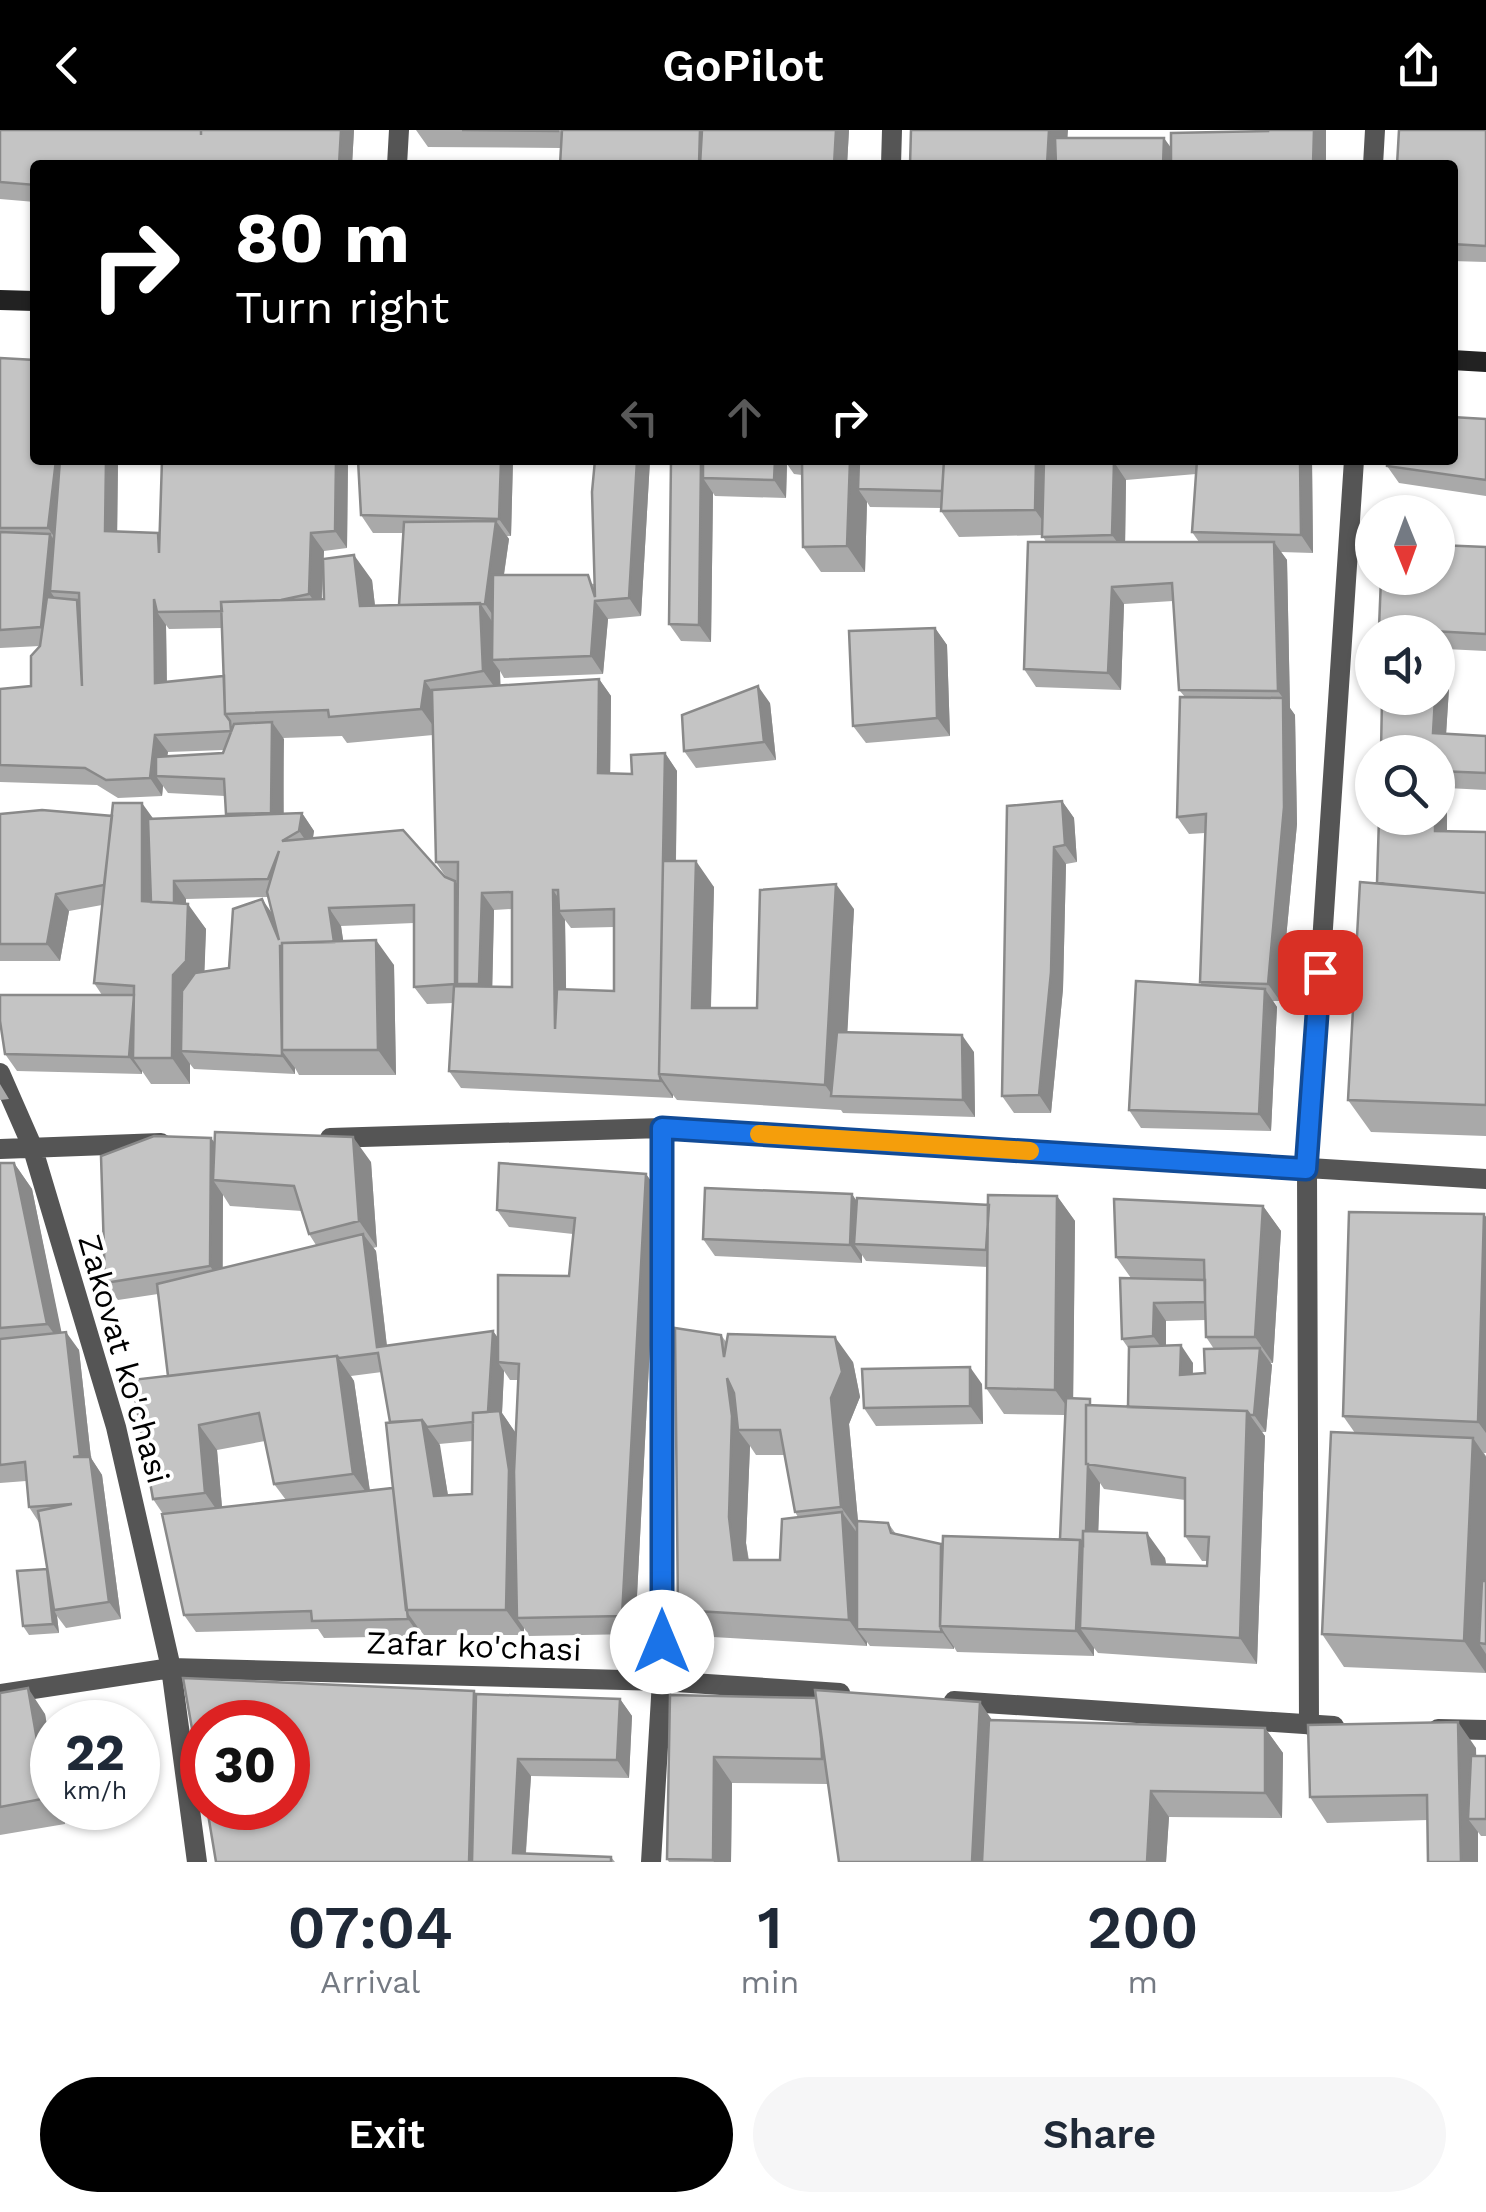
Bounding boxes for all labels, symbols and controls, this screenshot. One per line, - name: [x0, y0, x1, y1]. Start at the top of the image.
- icon: back: [40, 38, 95, 93]
- icon: share: [1391, 38, 1446, 93]
- text: GoPilot: [662, 39, 824, 92]
- text: 80 m: [235, 197, 410, 279]
- icon: right: [70, 200, 200, 330]
- text: Turn right: [235, 281, 449, 334]
- icon: left: [612, 390, 667, 445]
- icon: ahead: [717, 390, 772, 445]
- icon: right: [822, 390, 877, 445]
- north arrow: [1355, 495, 1455, 595]
- map controls: [1355, 495, 1455, 835]
- button: sound: [1355, 615, 1455, 715]
- button: search: [1355, 735, 1455, 835]
- pin: [1278, 930, 1363, 1015]
- icon: arrive: [1293, 945, 1348, 1000]
- street label: Zakovat ko'chasi: [70, 1230, 178, 1488]
- position arrow: [610, 1590, 714, 1694]
- street label: Zafar ko'chasi: [366, 1623, 582, 1669]
- speed limit sign: 30: [180, 1700, 310, 1830]
- text: 22: [65, 1723, 125, 1782]
- text: km/h: [63, 1776, 127, 1805]
- text: 07:04: [287, 1892, 453, 1963]
- text: 1: [757, 1892, 782, 1963]
- text: 200: [1087, 1892, 1199, 1963]
- text: Arrival: [320, 1963, 420, 2001]
- text: min: [741, 1963, 799, 2001]
- text: m: [1127, 1963, 1158, 2001]
- button: Exit: [40, 2077, 733, 2192]
- button: Share: [753, 2077, 1446, 2192]

